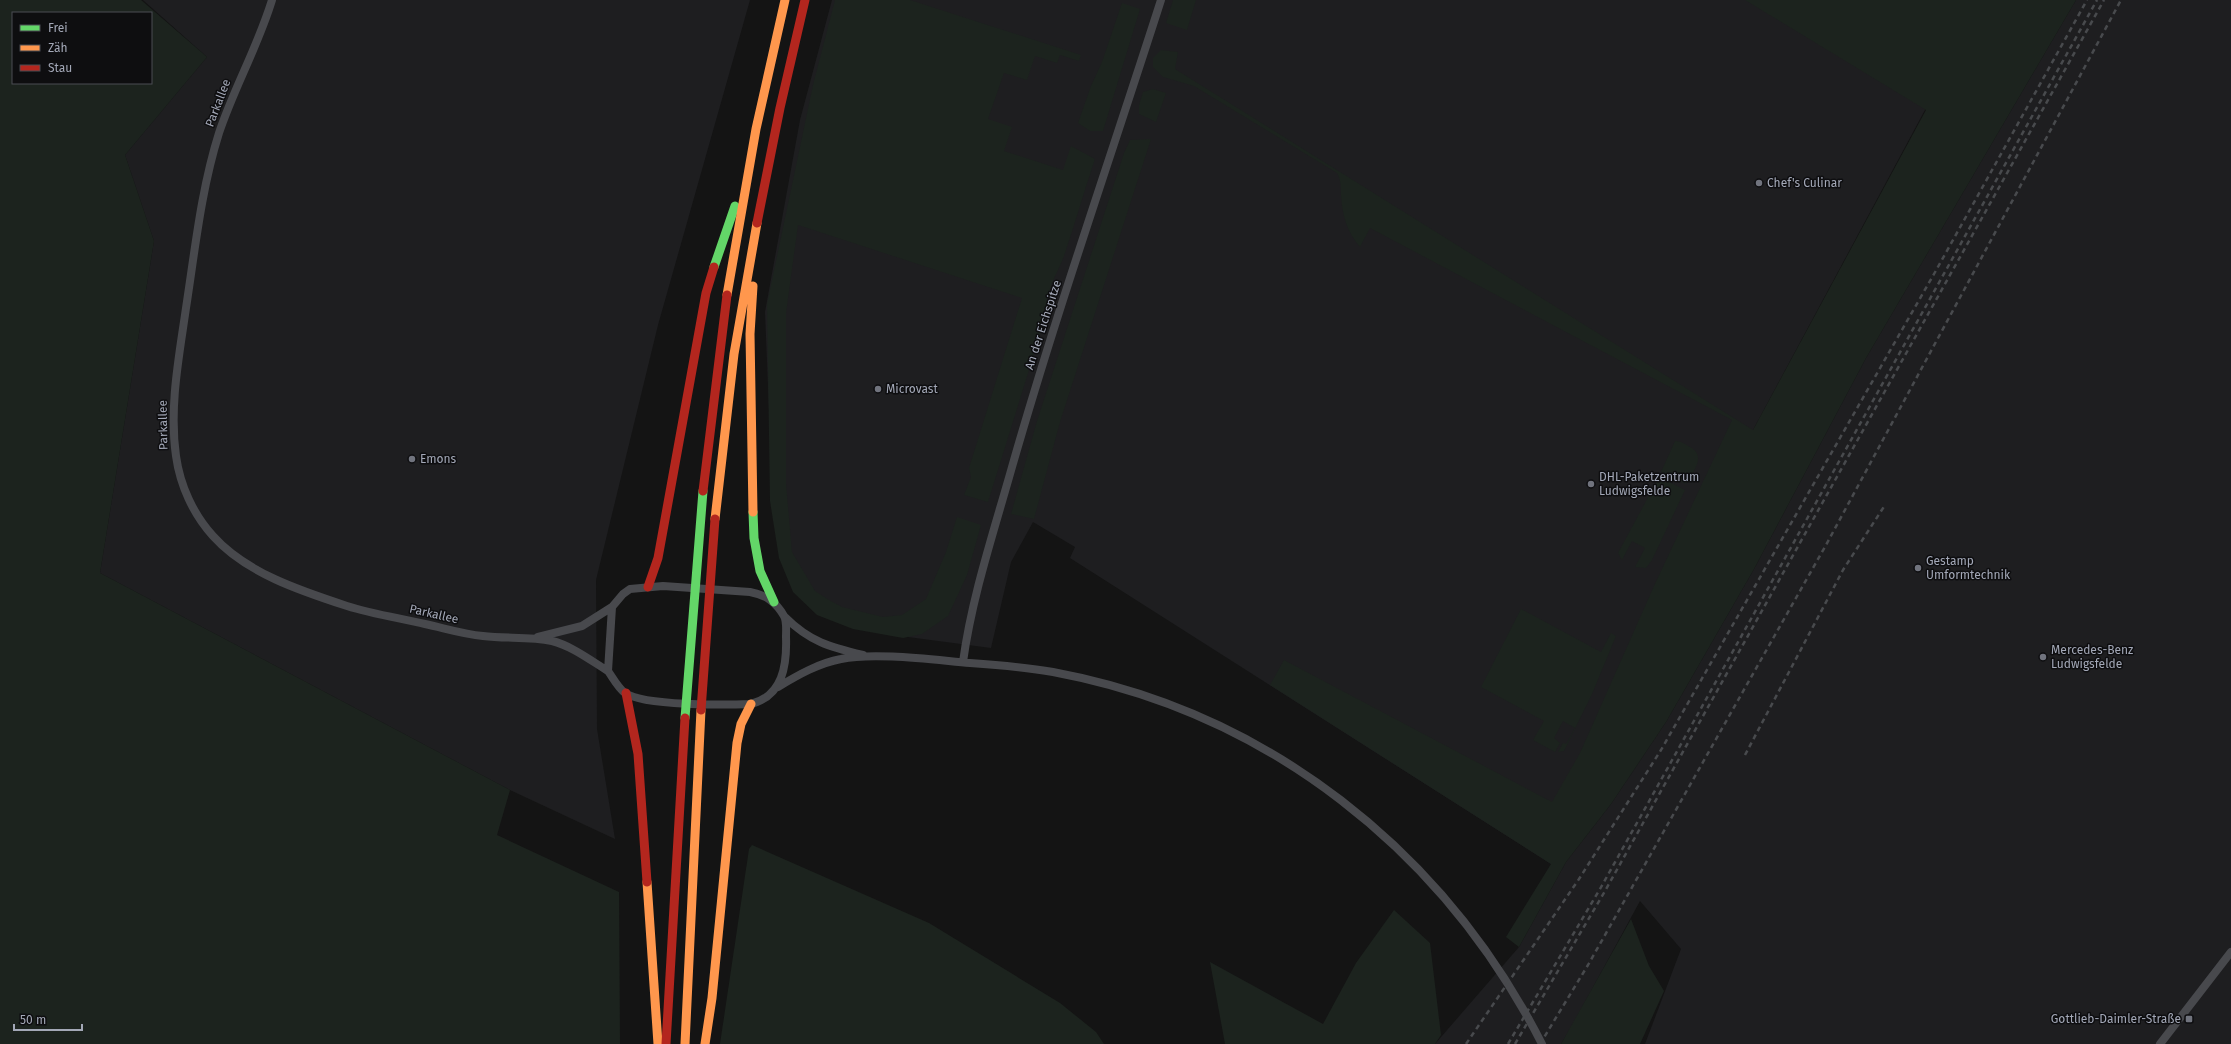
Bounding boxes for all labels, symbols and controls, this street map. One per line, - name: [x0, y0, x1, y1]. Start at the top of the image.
- legend: [12, 12, 152, 84]
- text: Frei: [48, 21, 68, 35]
- text: Zäh: [48, 41, 68, 55]
- text: Stau: [48, 61, 72, 75]
- street label: Parkallee: [203, 77, 233, 129]
- place label: Chef's Culinar: [1767, 176, 1842, 190]
- marker: Chef's Culinar: [1754, 178, 1764, 188]
- street label: An der Eichspitze: [1022, 278, 1064, 372]
- place label: Microvast: [886, 382, 938, 396]
- marker: Microvast: [873, 384, 883, 394]
- street label: Parkallee: [156, 400, 170, 450]
- place label: Emons: [420, 452, 457, 466]
- marker: Emons: [407, 454, 417, 464]
- place label: DHL-Paketzentrum Ludwigsfelde: [1599, 470, 1699, 498]
- marker: DHL-Paketzentrum Ludwigsfelde: [1586, 479, 1596, 489]
- place label: Gestamp Umformtechnik: [1926, 554, 2011, 582]
- marker: Gestamp Umformtechnik: [1913, 563, 1923, 573]
- street label: Parkallee: [408, 602, 460, 626]
- place label: Mercedes-Benz Ludwigsfelde: [2051, 643, 2133, 671]
- marker: Mercedes-Benz Ludwigsfelde: [2038, 652, 2048, 662]
- scale bar: [14, 1006, 82, 1032]
- place label: Gottlieb-Daimler-Straße: [2051, 1012, 2181, 1026]
- text: 50 m: [20, 1013, 46, 1027]
- marker: Gottlieb-Daimler-Straße: [2184, 1014, 2194, 1024]

